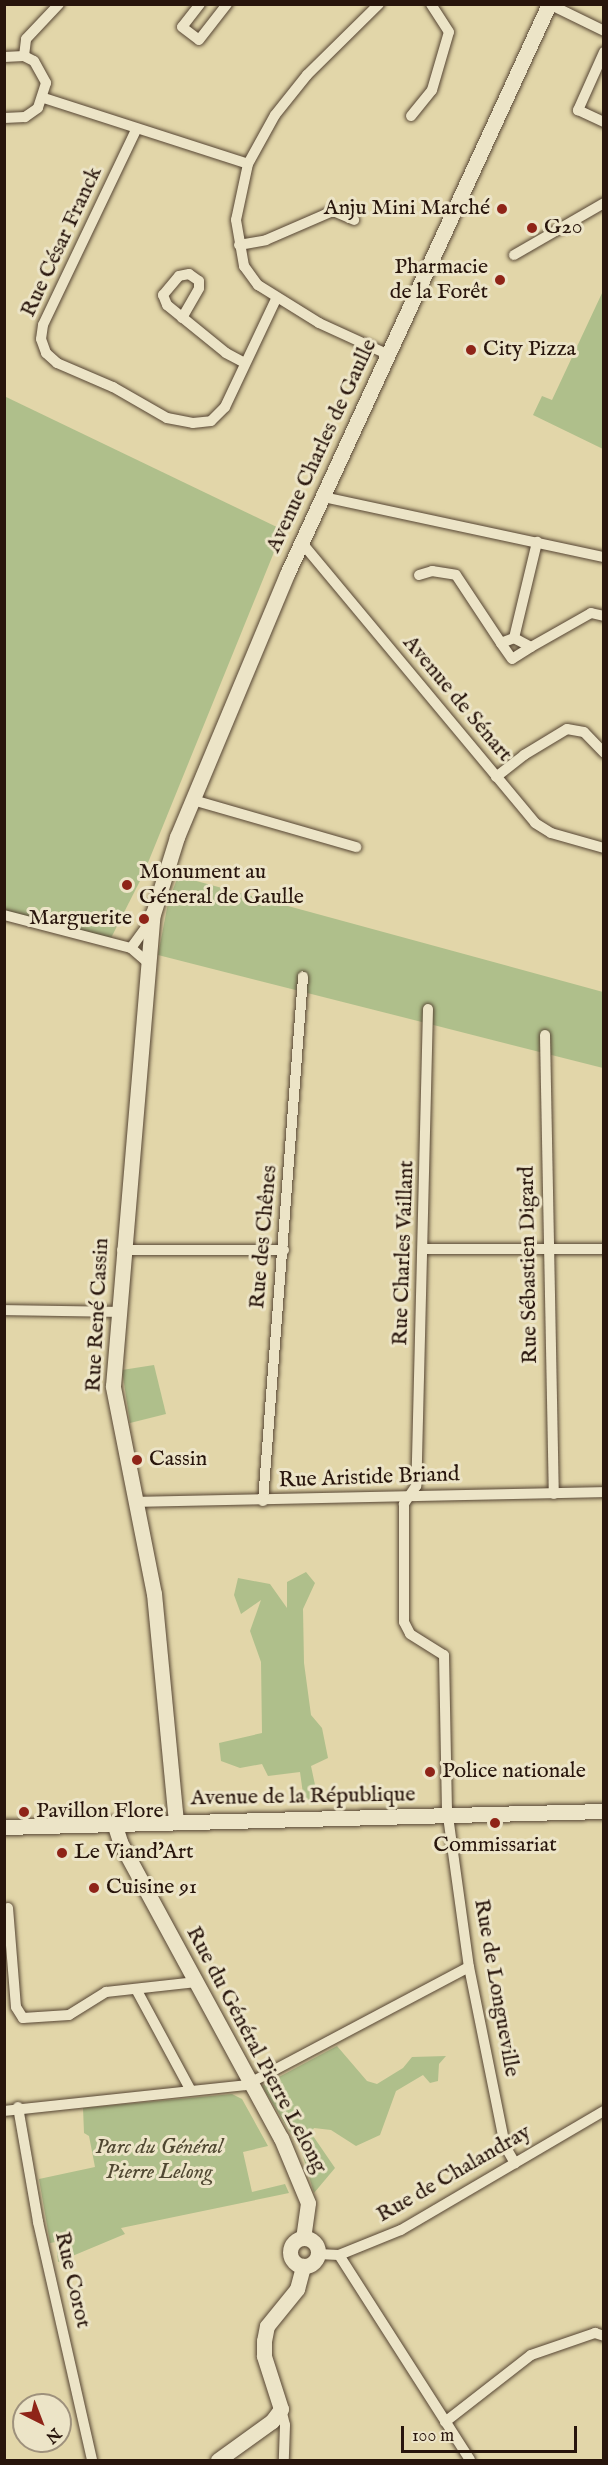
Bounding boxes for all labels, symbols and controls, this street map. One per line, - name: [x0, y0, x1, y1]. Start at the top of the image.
- street label: Rue César Franck: [16, 163, 108, 321]
- place label: Anju Mini Marché: [324, 196, 490, 222]
- marker: Anju Mini Marché: [495, 202, 509, 216]
- place label: G20: [544, 215, 583, 241]
- marker: G20: [525, 221, 539, 235]
- place label: Pharmacie de la Forêt: [390, 254, 488, 306]
- marker: Pharmacie de la Forêt: [493, 273, 507, 287]
- street label: Avenue Charles de Gaulle: [261, 335, 383, 557]
- place label: City Pizza: [483, 337, 576, 363]
- marker: City Pizza: [464, 343, 478, 357]
- street label: Avenue de Sénart: [396, 630, 518, 768]
- place label: Monument au Géneral de Gaulle: [139, 859, 304, 910]
- marker: Monument au Géneral de Gaulle: [120, 878, 134, 892]
- place label: Marguerite: [29, 906, 132, 932]
- marker: Marguerite: [137, 912, 151, 926]
- street label: Rue Charles Vaillant: [388, 1160, 420, 1346]
- street label: Rue des Chênes: [245, 1164, 283, 1310]
- street label: Rue Sébastien Digard: [514, 1166, 544, 1364]
- street label: Rue René Cassin: [81, 1237, 115, 1393]
- place label: Cassin: [149, 1447, 207, 1473]
- marker: Cassin: [130, 1453, 144, 1467]
- street label: Rue Aristide Briand: [278, 1462, 460, 1494]
- place label: Police nationale: [442, 1759, 586, 1785]
- marker: Police nationale: [423, 1765, 437, 1779]
- street label: Avenue de la République: [190, 1782, 416, 1812]
- place label: Pavillon Flore: [36, 1799, 164, 1825]
- marker: Pavillon Flore: [17, 1805, 31, 1819]
- marker: Commissariat: [488, 1816, 502, 1830]
- place label: Commissariat: [433, 1833, 557, 1859]
- place label: Le Viand'Art: [74, 1840, 194, 1866]
- marker: Le Viand'Art: [55, 1846, 69, 1860]
- place label: Cuisine 91: [106, 1875, 197, 1901]
- marker: Cuisine 91: [87, 1881, 101, 1895]
- street label: Rue de Longueville: [467, 1897, 525, 2079]
- street label: Rue du Général Pierre Lelong: [180, 1922, 332, 2178]
- street label: Rue de Chalandray: [372, 2119, 536, 2229]
- park label: Parc du Général Pierre Lelong: [95, 2134, 223, 2186]
- street label: Rue Corot: [48, 2229, 96, 2331]
- north arrow: [12, 2393, 72, 2453]
- scale bar: [404, 2414, 580, 2452]
- text: N: [41, 2423, 65, 2447]
- text: 100 m: [412, 2425, 454, 2448]

